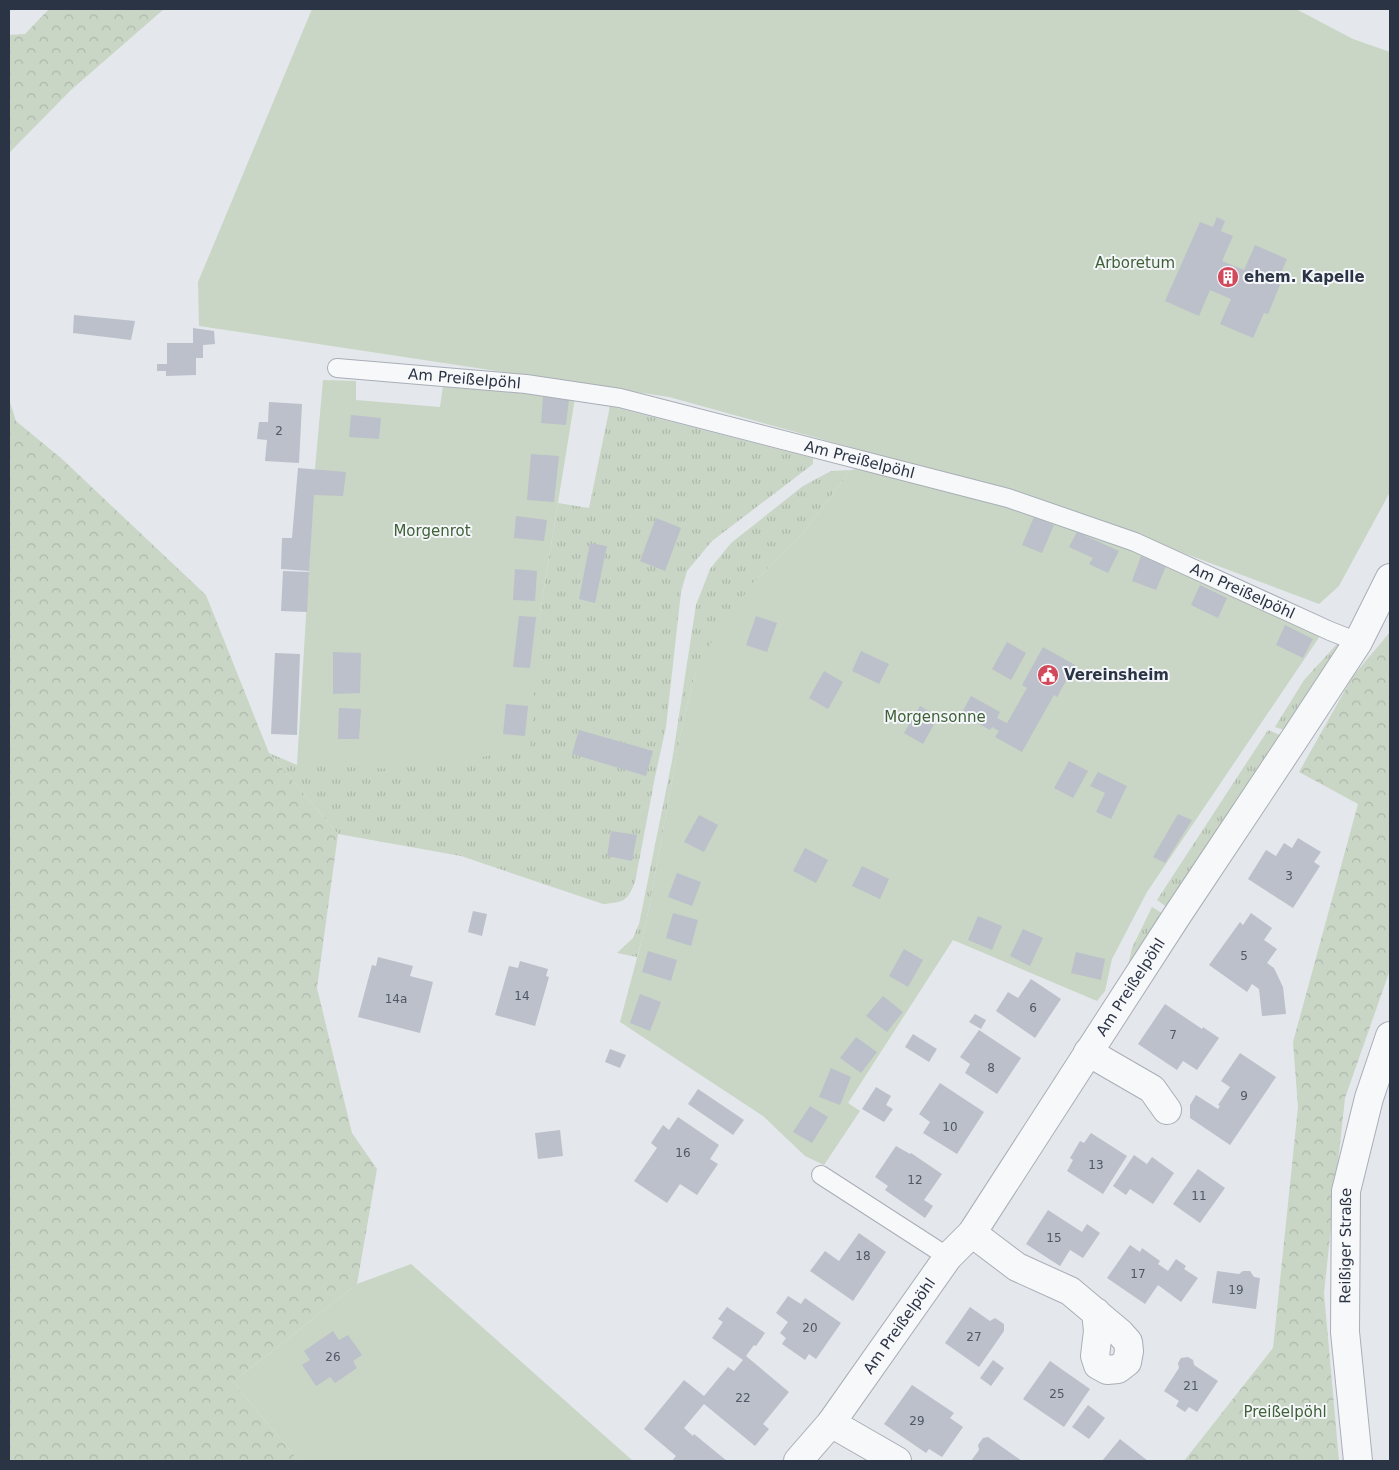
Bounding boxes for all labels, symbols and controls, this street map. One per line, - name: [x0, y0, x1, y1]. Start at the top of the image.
- park label: Arboretum: [1095, 254, 1175, 272]
- building icon: ehem. Kapelle: [1216, 265, 1240, 289]
- place label: ehem. Kapelle: [1244, 268, 1365, 286]
- street label: Am Preißelpöhl: [407, 365, 522, 393]
- house number: 2: [275, 424, 283, 438]
- street label: Am Preißelpöhl: [803, 437, 916, 483]
- park label: Morgenrot: [393, 522, 471, 540]
- street label: Am Preißelpöhl: [1187, 559, 1298, 623]
- public building icon: Vereinsheim: [1036, 663, 1060, 687]
- place label: Vereinsheim: [1064, 666, 1169, 684]
- park label: Morgensonne: [884, 708, 986, 726]
- house number: 3: [1285, 869, 1293, 883]
- street label: Am Preißelpöhl: [1093, 935, 1169, 1039]
- house number: 5: [1240, 949, 1248, 963]
- house number: 14: [514, 989, 530, 1003]
- house number: 14a: [385, 992, 407, 1006]
- house number: 6: [1029, 1001, 1037, 1015]
- house number: 7: [1169, 1028, 1177, 1042]
- house number: 8: [987, 1061, 995, 1075]
- house number: 9: [1240, 1089, 1248, 1103]
- house number: 10: [942, 1120, 958, 1134]
- house number: 16: [675, 1146, 691, 1160]
- house number: 13: [1088, 1158, 1104, 1172]
- house number: 12: [907, 1173, 923, 1187]
- street label: Reißiger Straße: [1336, 1188, 1355, 1304]
- house number: 11: [1191, 1189, 1207, 1203]
- house number: 15: [1046, 1231, 1062, 1245]
- house number: 18: [855, 1249, 871, 1263]
- house number: 17: [1130, 1267, 1146, 1281]
- street label: Am Preißelpöhl: [859, 1275, 939, 1377]
- house number: 19: [1228, 1283, 1244, 1297]
- house number: 20: [802, 1321, 818, 1335]
- house number: 27: [966, 1330, 982, 1344]
- house number: 26: [325, 1350, 341, 1364]
- house number: 21: [1183, 1379, 1199, 1393]
- house number: 25: [1049, 1387, 1065, 1401]
- house number: 22: [735, 1391, 751, 1405]
- park label: Preißelpöhl: [1243, 1403, 1327, 1421]
- house number: 29: [909, 1414, 925, 1428]

